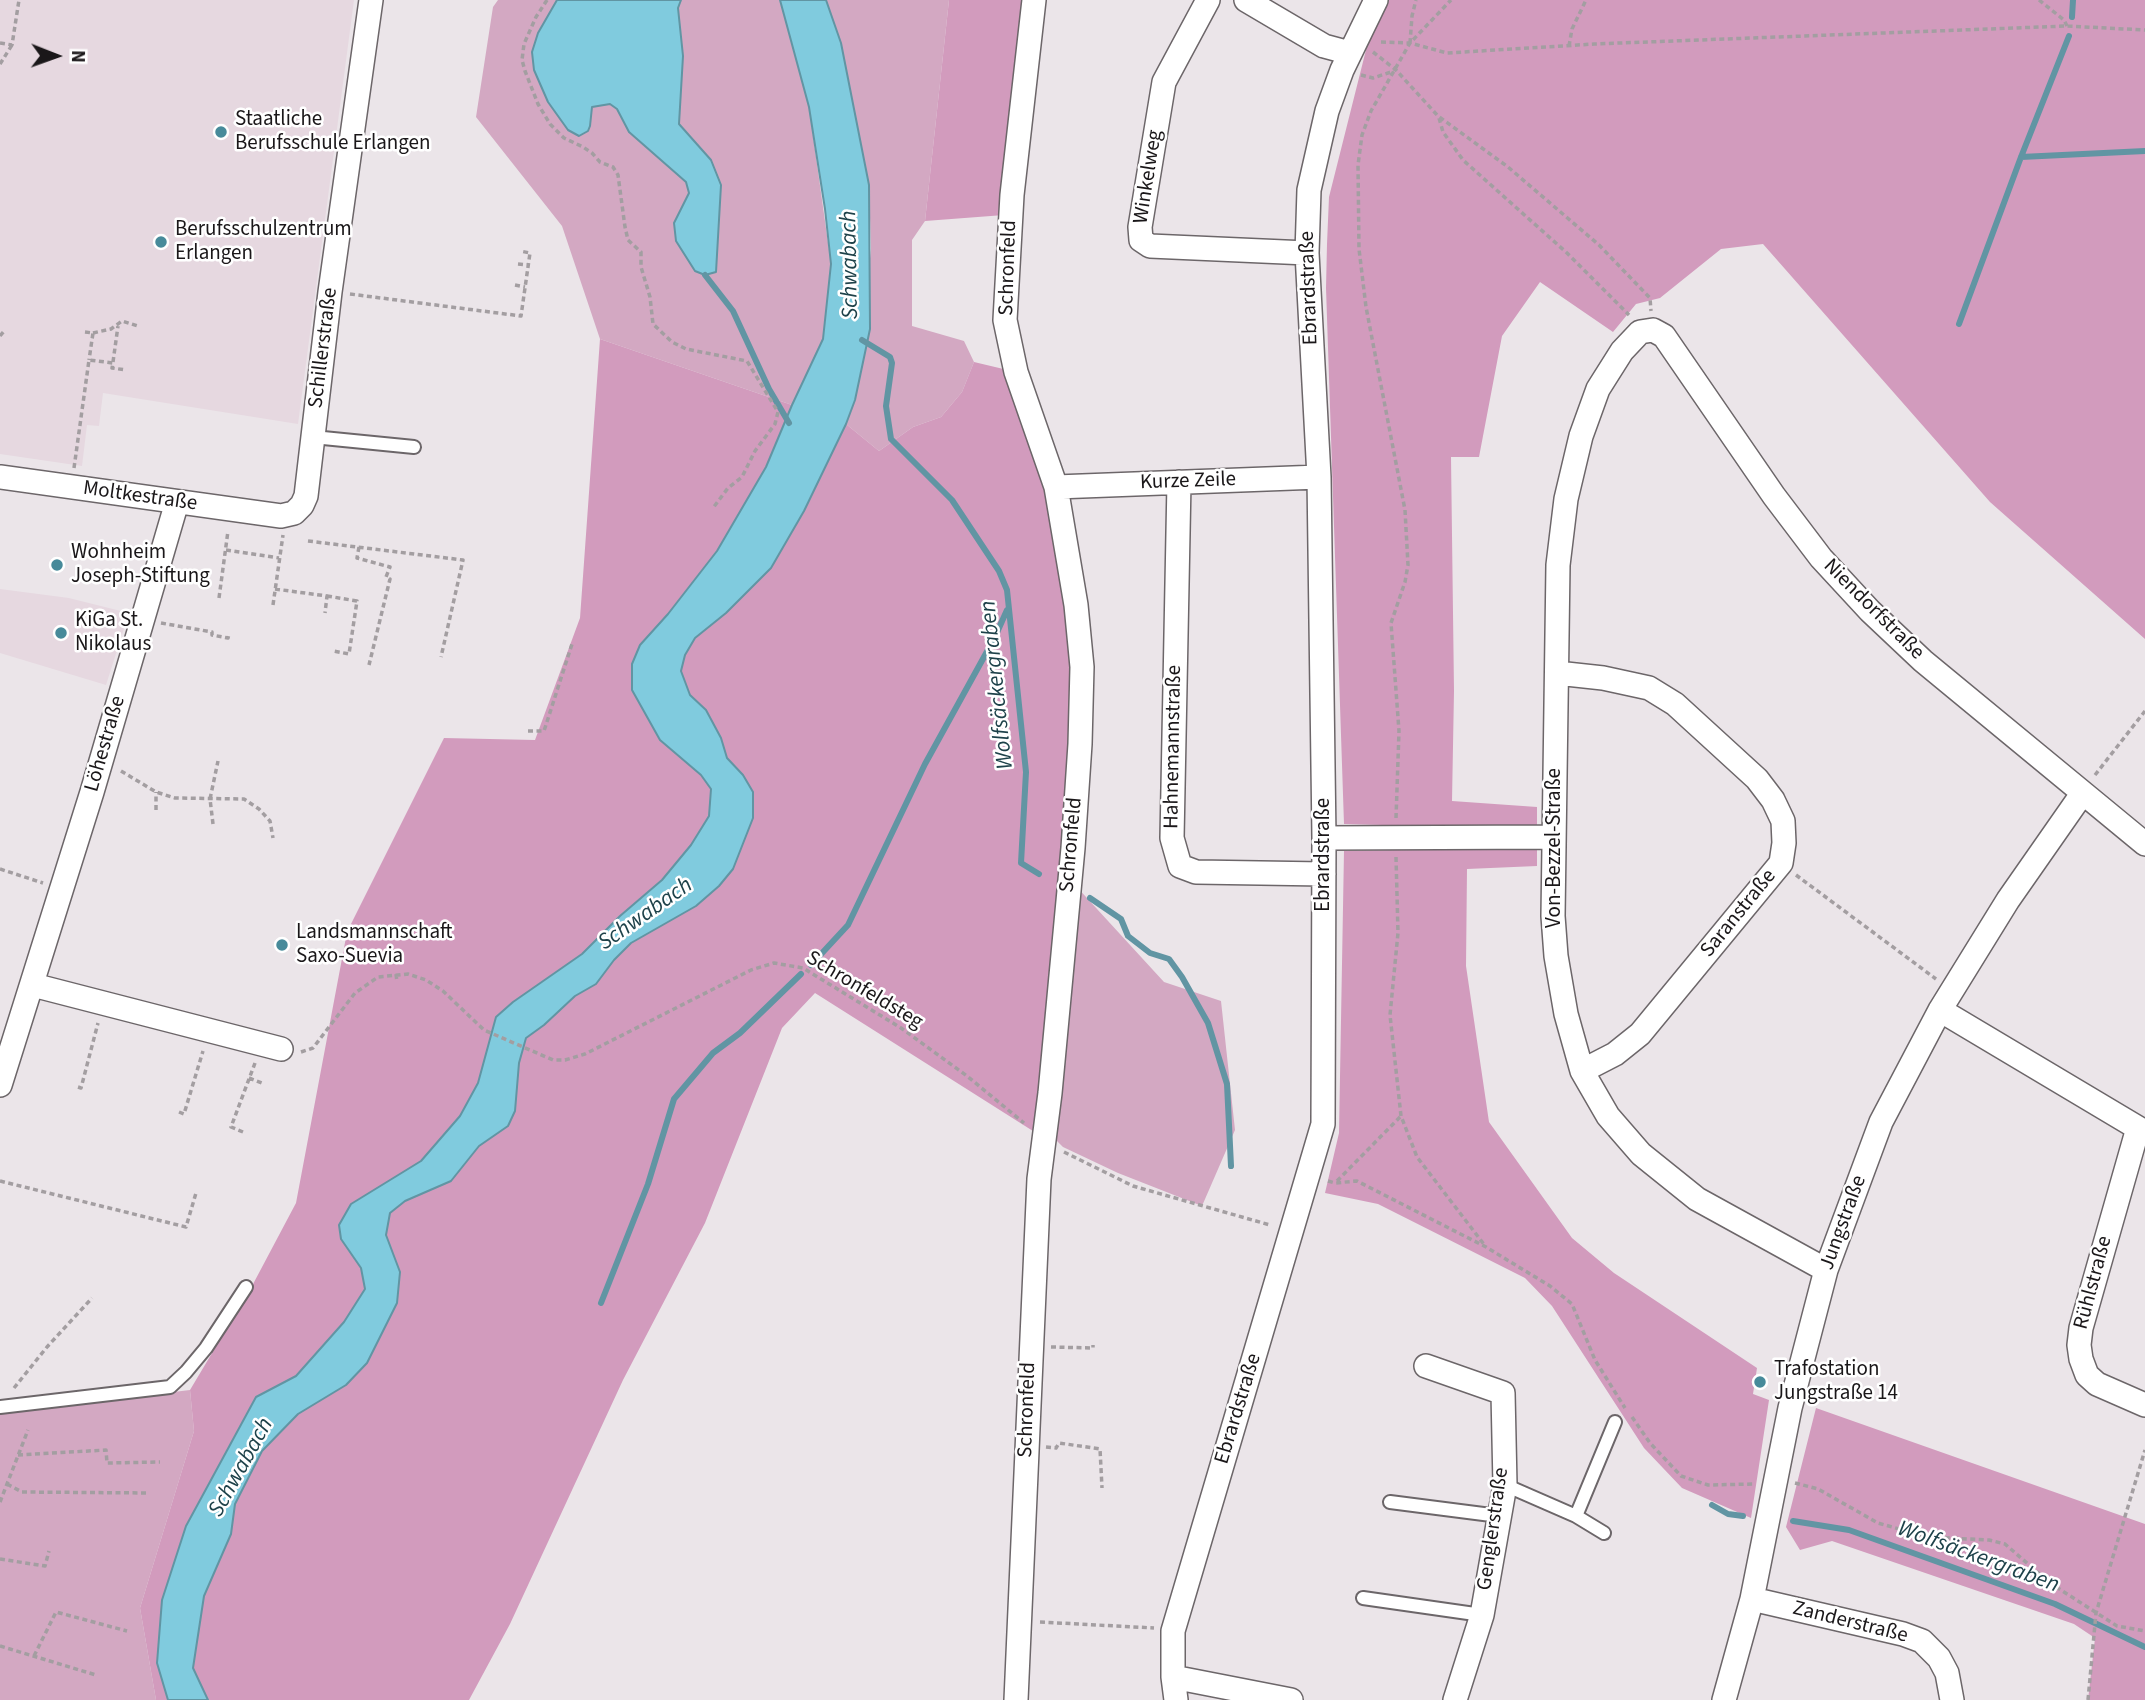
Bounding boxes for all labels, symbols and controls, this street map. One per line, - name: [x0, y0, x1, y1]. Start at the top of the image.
- north arrow: [21, 21, 91, 91]
- text: N: [64, 50, 91, 63]
- place label: Staatliche Berufsschule Erlangen: [235, 107, 431, 157]
- marker: Staatliche Berufsschule Erlangen: [213, 124, 229, 140]
- street label: Winkelweg: [1129, 128, 1169, 226]
- water label: Schwabach: [836, 210, 866, 320]
- place label: Berufsschulzentrum Erlangen: [175, 217, 352, 267]
- street label: Schronfeld: [995, 220, 1023, 316]
- street label: Ebrardstraße: [1295, 231, 1325, 345]
- marker: Berufsschulzentrum Erlangen: [153, 234, 169, 250]
- street label: Schillerstraße: [304, 286, 344, 410]
- street label: Kurze Zeile: [1140, 468, 1236, 496]
- street label: Moltkestraße: [81, 477, 199, 517]
- place label: Wohnheim Joseph-Stiftung: [71, 540, 210, 590]
- street label: Niendorfstraße: [1817, 554, 1929, 666]
- marker: Wohnheim Joseph-Stiftung: [49, 557, 65, 573]
- water label: Wolfsäckergraben: [975, 599, 1021, 771]
- place label: KiGa St. Nikolaus: [75, 608, 151, 658]
- marker: KiGa St. Nikolaus: [53, 625, 69, 641]
- street label: Hahnemannstraße: [1160, 665, 1188, 829]
- street label: Löhestraße: [80, 693, 132, 795]
- street label: Von-Bezzel-Straße: [1542, 768, 1568, 928]
- street label: Schronfeld: [1055, 796, 1089, 894]
- street label: Ebrardstraße: [1311, 798, 1337, 912]
- street label: Saranstraße: [1696, 865, 1782, 963]
- water label: Schwabach: [593, 872, 699, 958]
- place label: Landsmannschaft Saxo-Suevia: [296, 920, 453, 970]
- marker: Landsmannschaft Saxo-Suevia: [274, 937, 290, 953]
- street label: Schronfeldsteg: [801, 946, 927, 1036]
- street label: Jungstraße: [1815, 1172, 1873, 1274]
- street label: Rühlstraße: [2069, 1234, 2119, 1332]
- street label: Ebrardstraße: [1210, 1351, 1268, 1467]
- place label: Trafostation Jungstraße 14: [1774, 1357, 1898, 1407]
- street label: Schronfeld: [1014, 1362, 1042, 1458]
- marker: Trafostation Jungstraße 14: [1752, 1374, 1768, 1390]
- water label: Schwabach: [204, 1414, 280, 1522]
- street label: Genglerstraße: [1473, 1466, 1515, 1592]
- water label: Wolfsäckergraben: [1894, 1516, 2062, 1600]
- street label: Zanderstraße: [1790, 1597, 1910, 1649]

